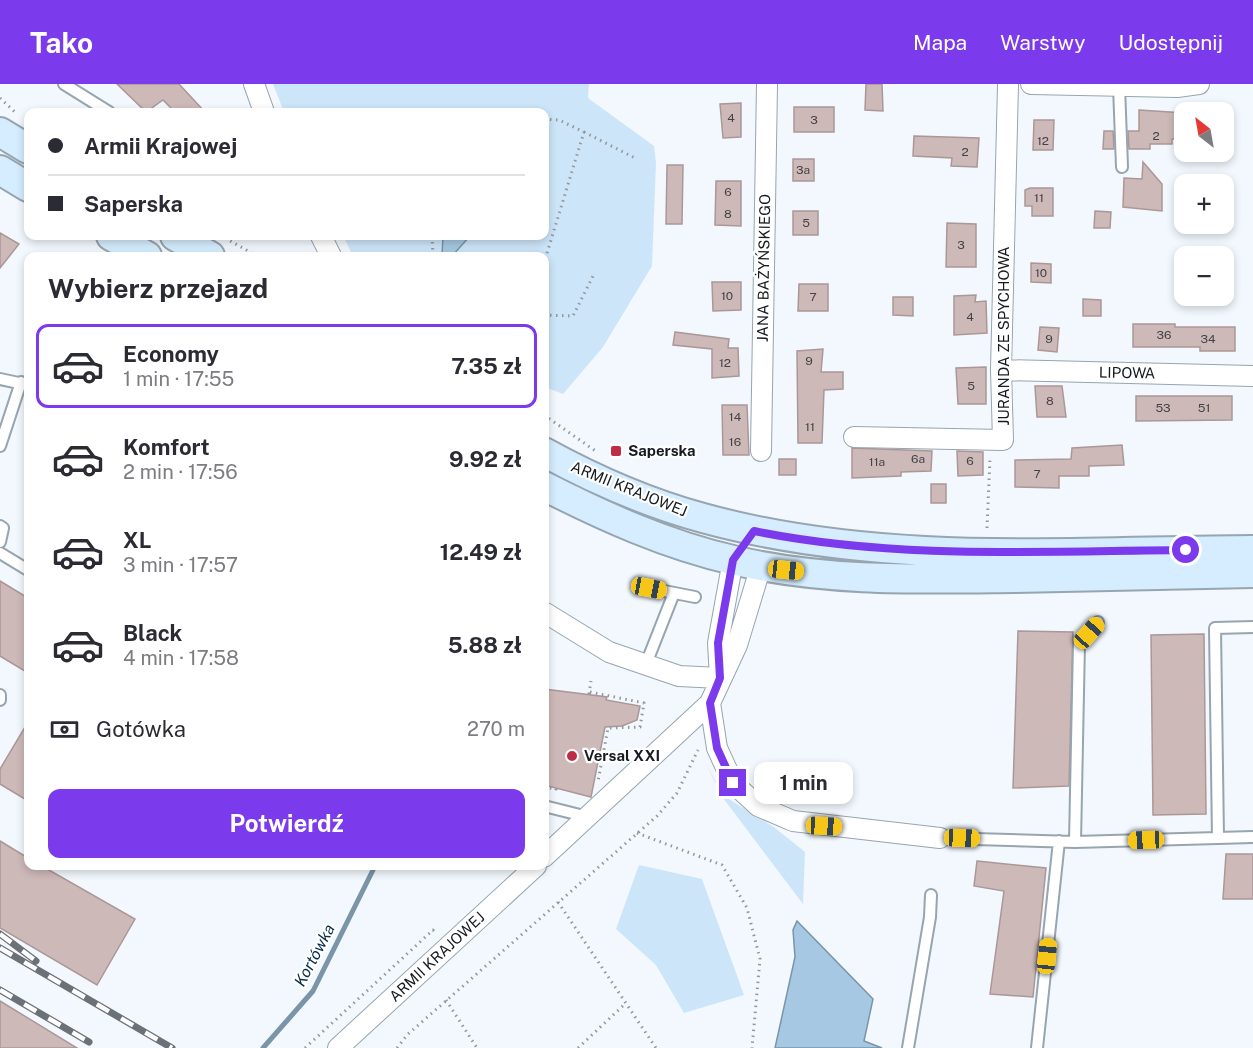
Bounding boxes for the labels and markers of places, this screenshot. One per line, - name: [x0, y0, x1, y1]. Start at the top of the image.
- place label: Saperska: [628, 442, 696, 459]
- marker: Saperska: [609, 444, 623, 458]
- place label: Versal XXI: [584, 747, 660, 764]
- marker: Versal XXI: [565, 749, 579, 763]

